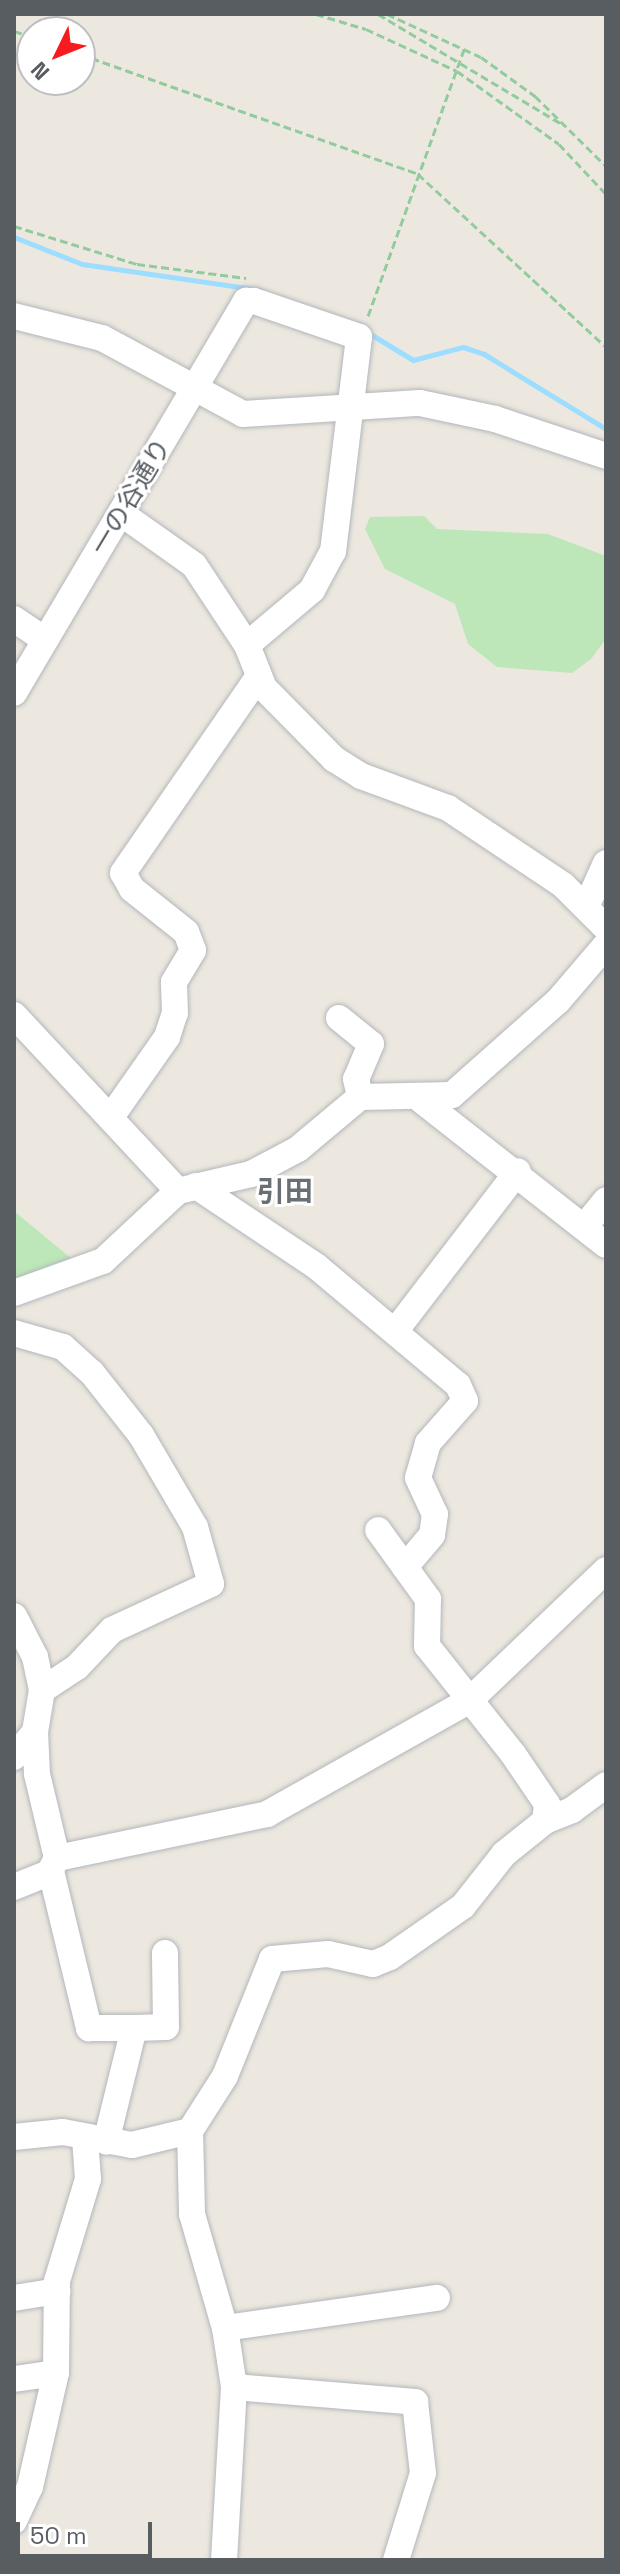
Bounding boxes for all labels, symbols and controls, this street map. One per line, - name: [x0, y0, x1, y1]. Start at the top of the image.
- north arrow: [16, 16, 96, 96]
- text: N: [25, 56, 55, 86]
- street label: 一の谷通り: [84, 433, 178, 561]
- district label: 引田: [257, 1174, 313, 1208]
- scale bar: [20, 2506, 156, 2556]
- text: 50 m: [30, 2520, 87, 2551]

